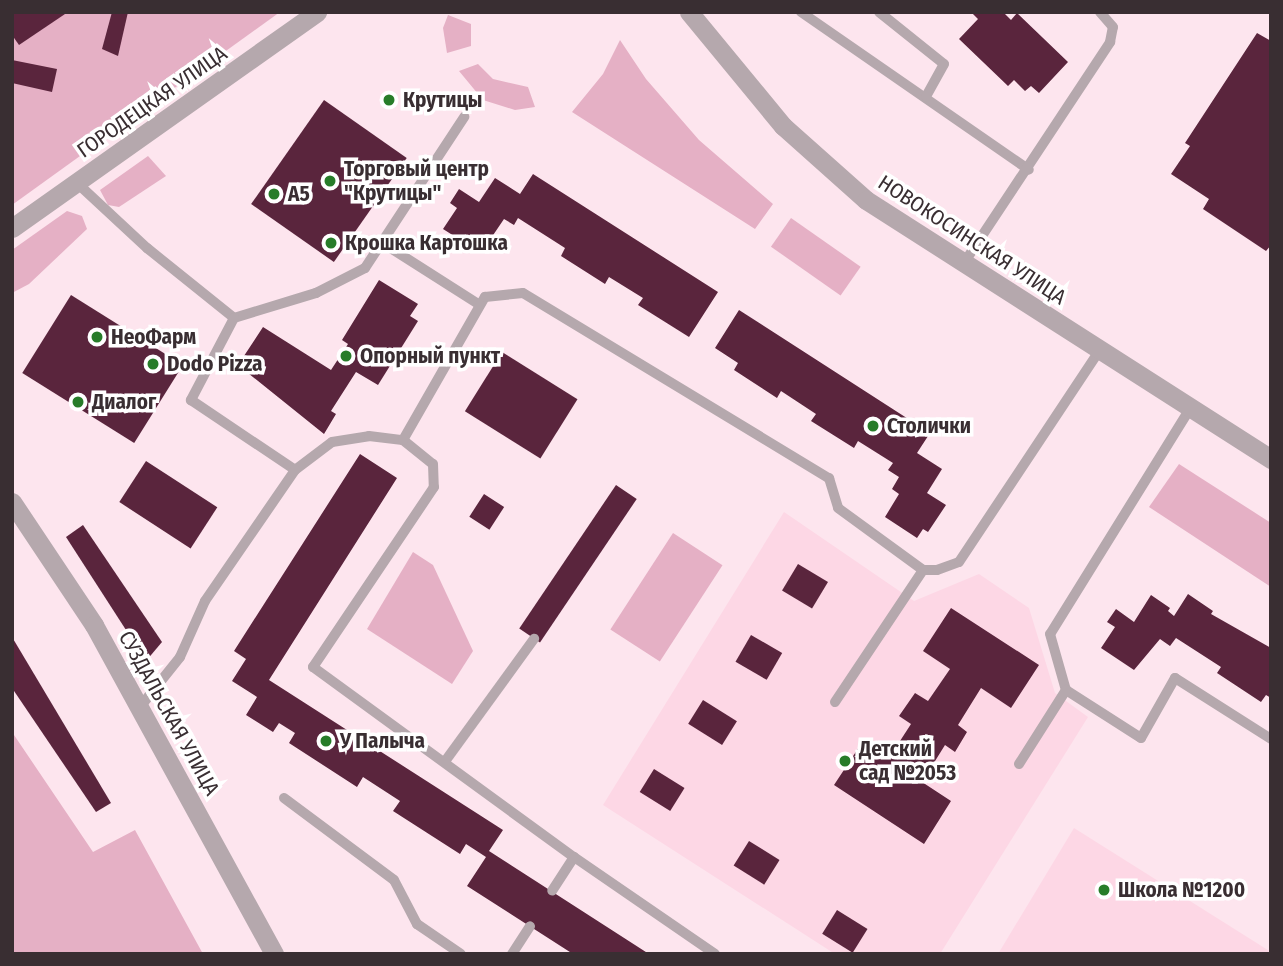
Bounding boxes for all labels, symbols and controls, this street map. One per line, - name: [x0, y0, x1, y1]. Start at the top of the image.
- street label: ГОРОДЕЦКАЯ УЛИЦА: [72, 41, 232, 163]
- place label: Крутицы: [403, 87, 483, 113]
- marker: Крутицы: [381, 92, 397, 108]
- place label: Торговый центр "Крутицы": [344, 156, 489, 206]
- street label: НОВОКОСИНСКАЯ УЛИЦА: [873, 170, 1071, 310]
- marker: Торговый центр "Крутицы": [322, 173, 338, 189]
- place label: А5: [288, 181, 310, 207]
- marker: А5: [266, 186, 282, 202]
- place label: Крошка Картошка: [345, 230, 508, 256]
- marker: Крошка Картошка: [323, 235, 339, 251]
- place label: НеоФарм: [111, 324, 196, 350]
- marker: НеоФарм: [89, 329, 105, 345]
- place label: Опорный пункт: [360, 343, 500, 369]
- marker: Опорный пункт: [338, 348, 354, 364]
- place label: Dodo Pizza: [167, 351, 262, 377]
- marker: Dodo Pizza: [145, 356, 161, 372]
- place label: Диалог: [92, 389, 156, 415]
- marker: Диалог: [70, 394, 86, 410]
- place label: Столички: [887, 413, 971, 439]
- marker: Столички: [865, 418, 881, 434]
- street label: СУЗДАЛЬСКАЯ УЛИЦА: [113, 626, 225, 800]
- place label: У Палыча: [340, 728, 425, 754]
- marker: У Палыча: [318, 733, 334, 749]
- place label: Детский сад №2053: [859, 736, 956, 786]
- marker: Детский сад №2053: [837, 753, 853, 769]
- place label: Школа №1200: [1118, 877, 1245, 903]
- marker: Школа №1200: [1096, 882, 1112, 898]

